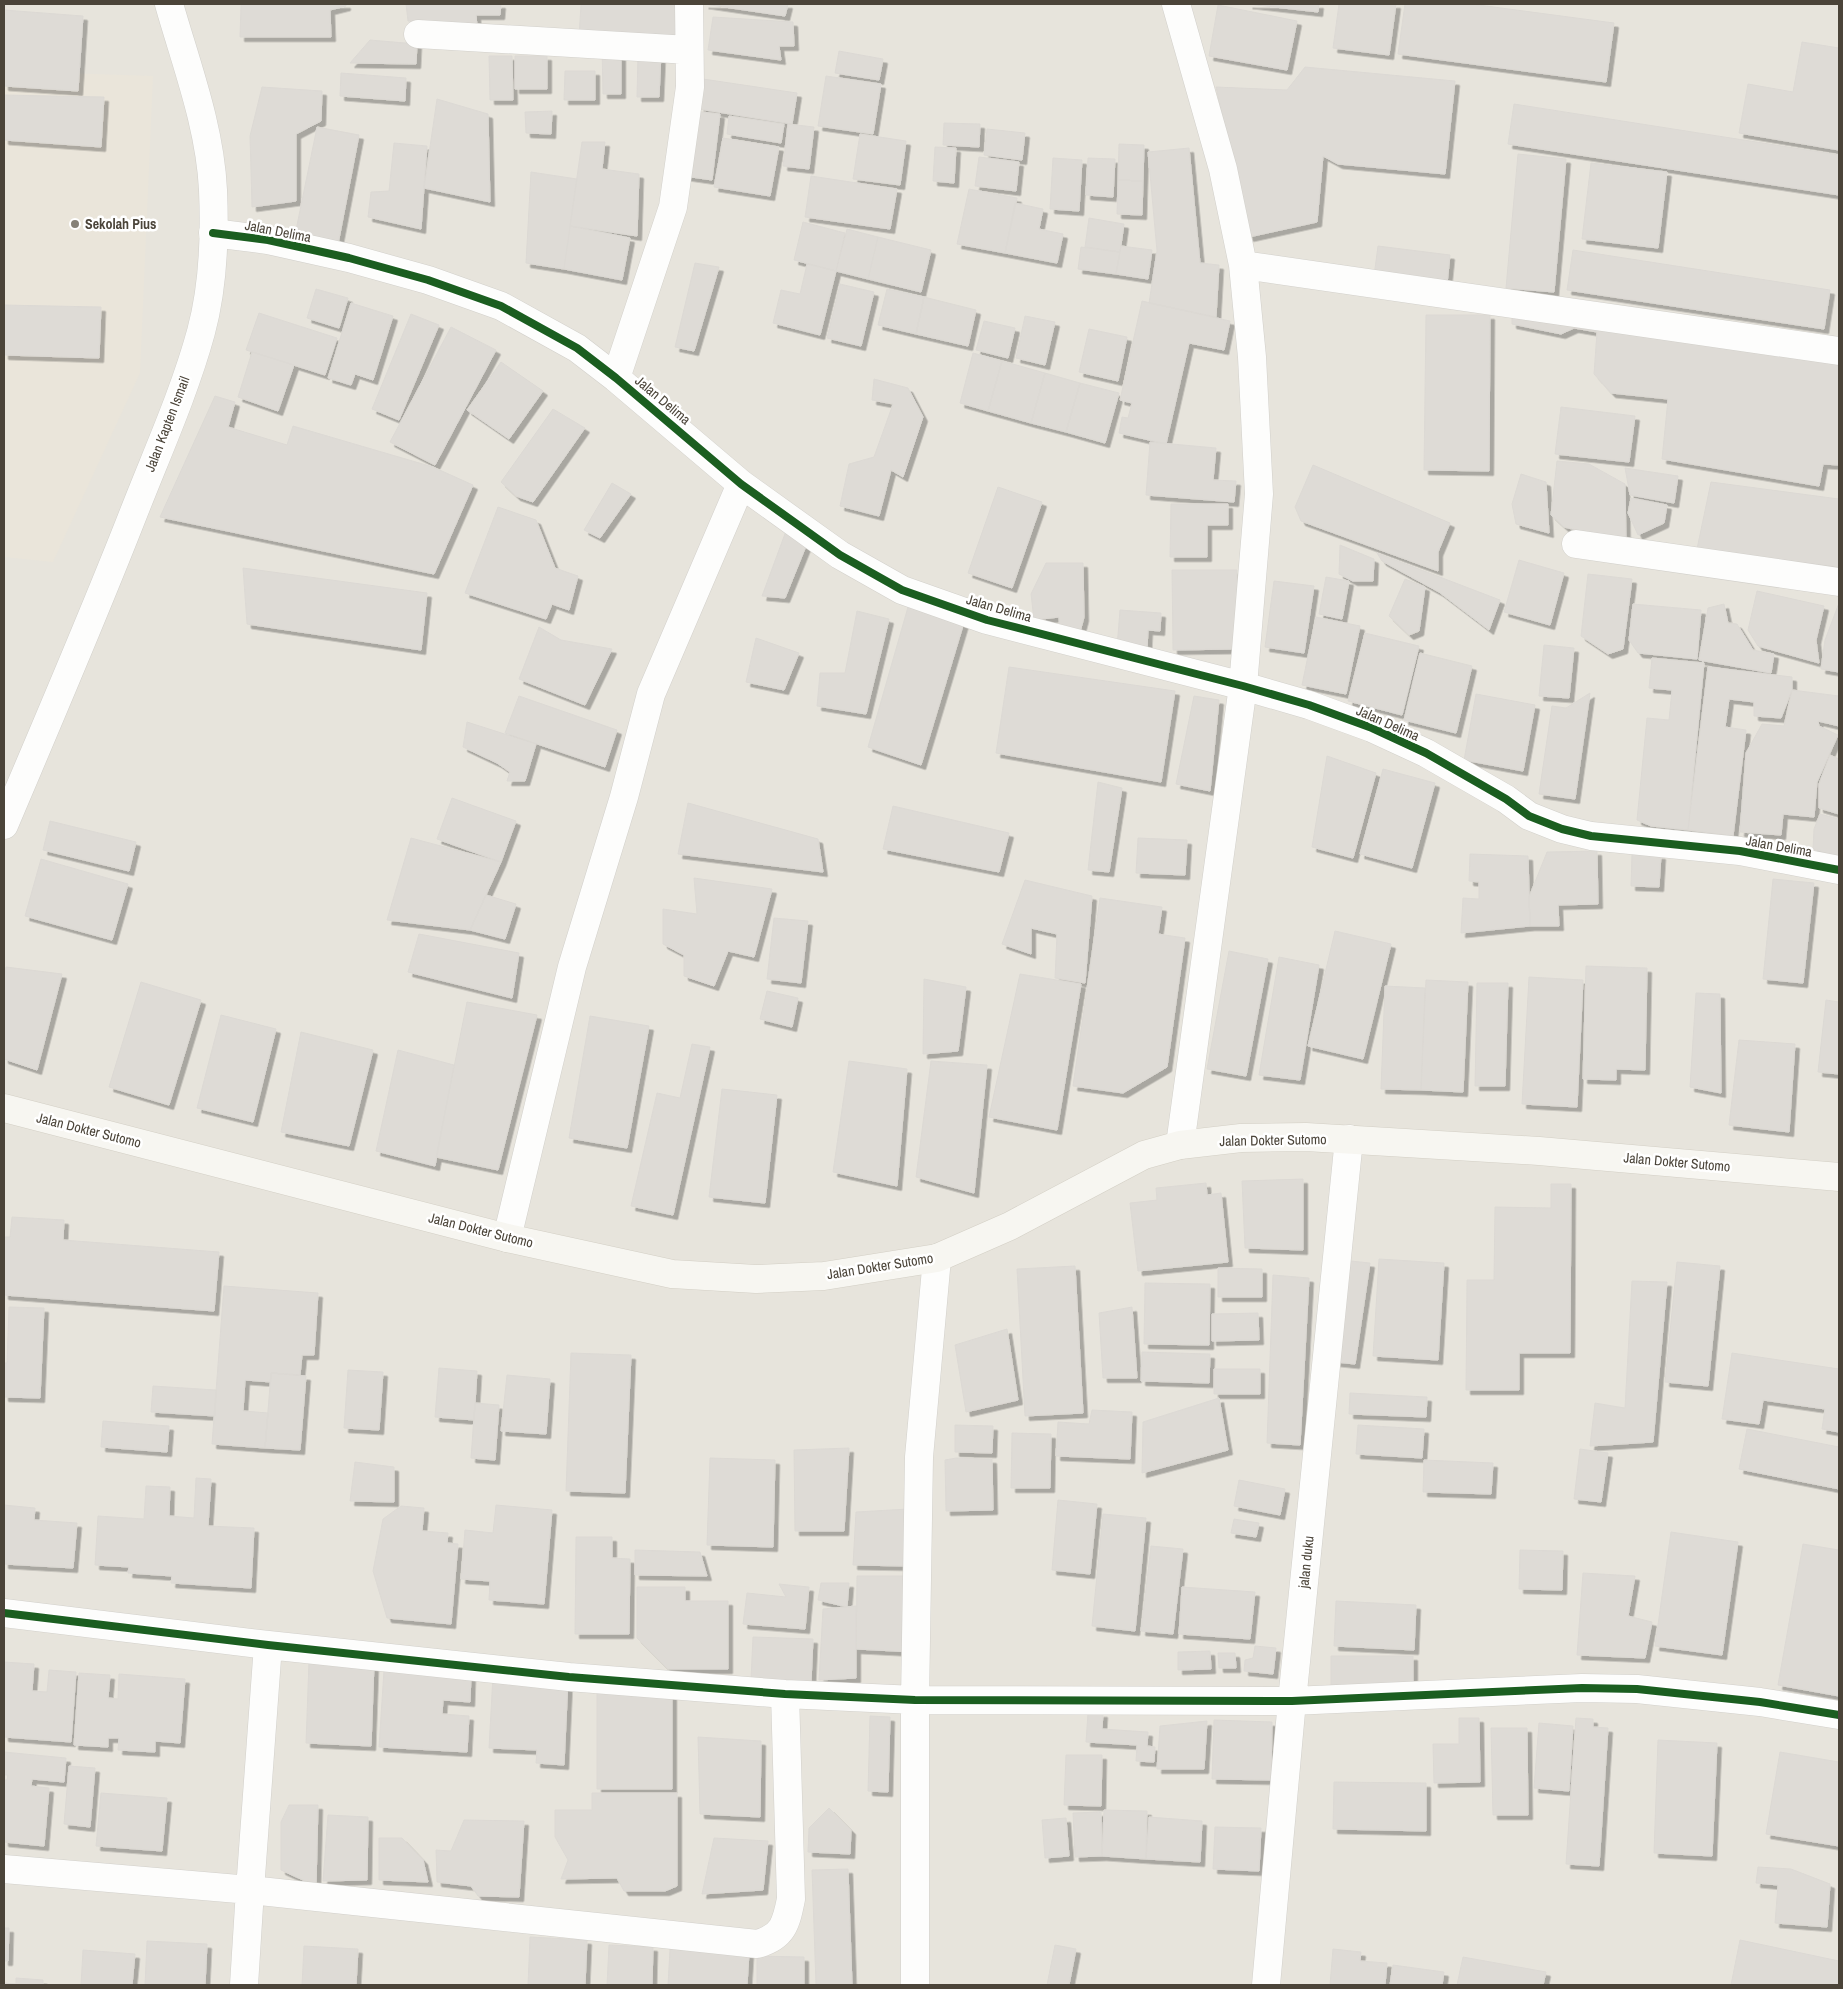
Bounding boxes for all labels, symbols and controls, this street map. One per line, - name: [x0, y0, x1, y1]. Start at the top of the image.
- place label: Sekolah Pius: [85, 215, 156, 233]
- street label: Jalan Delima: [243, 216, 313, 246]
- marker: Sekolah Pius: [69, 218, 81, 230]
- street label: Jalan Delima: [632, 372, 695, 429]
- street label: Jalan Kapten Ismail: [141, 374, 193, 474]
- street label: Jalan Delima: [964, 590, 1034, 626]
- street label: Jalan Delima: [1354, 701, 1423, 745]
- street label: Jalan Delima: [1744, 831, 1814, 861]
- street label: Jalan Dokter Sutomo: [35, 1108, 143, 1152]
- street label: Jalan Dokter Sutomo: [1219, 1130, 1327, 1150]
- street label: Jalan Dokter Sutomo: [1623, 1148, 1731, 1176]
- street label: Jalan Dokter Sutomo: [427, 1208, 535, 1252]
- street label: Jalan Dokter Sutomo: [826, 1249, 934, 1283]
- street label: jalan duku: [1294, 1535, 1318, 1590]

